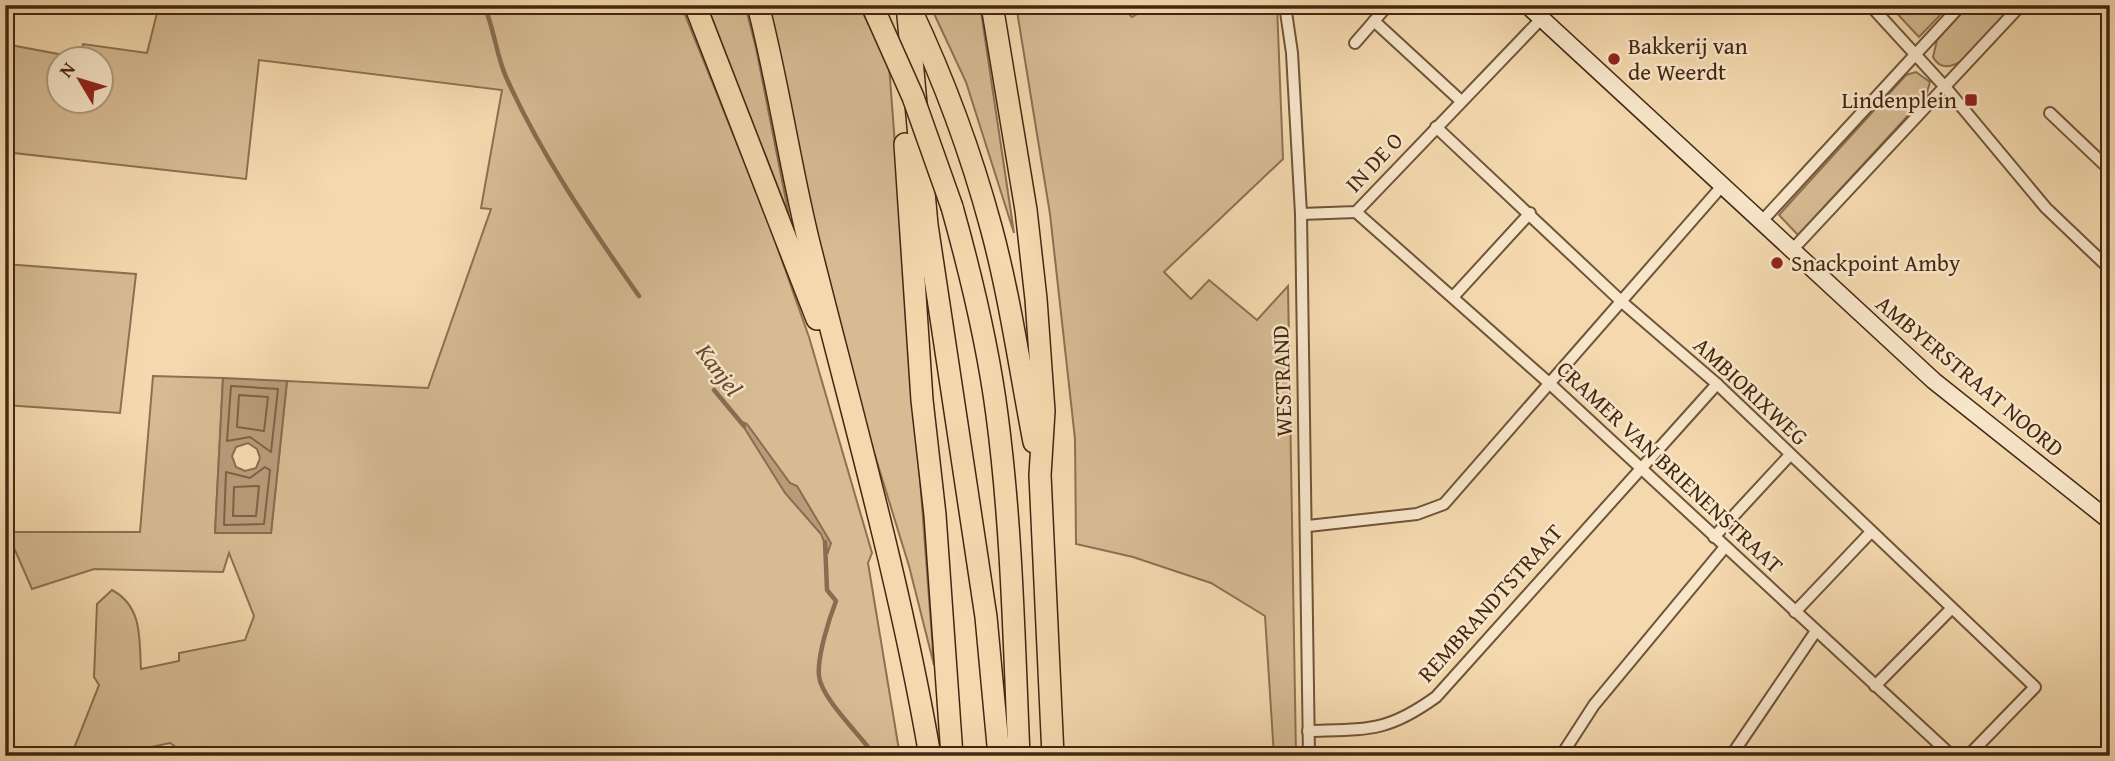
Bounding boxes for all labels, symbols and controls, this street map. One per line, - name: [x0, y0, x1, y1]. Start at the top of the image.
- place label: Bakkerij van de Weerdt: [1628, 29, 1748, 88]
- north arrow: [46, 46, 116, 116]
- marker: Bakkerij van de Weerdt: [1606, 51, 1622, 67]
- text: N: [52, 56, 82, 83]
- place label: Lindenplein: [1841, 83, 1957, 116]
- marker: Lindenplein: [1963, 92, 1979, 108]
- street label: IN DE O: [1337, 124, 1410, 199]
- place label: Snackpoint Amby: [1791, 246, 1961, 279]
- marker: Snackpoint Amby: [1769, 255, 1785, 271]
- street label: AMBYERSTRAAT NOORD: [1869, 287, 2072, 464]
- street label: WESTRAND: [1263, 325, 1300, 437]
- street label: AMBIORIXWEG: [1687, 329, 1816, 453]
- water label: Kanjel: [687, 335, 751, 404]
- street label: CRAMER VAN BRIENENSTRAAT: [1550, 353, 1791, 581]
- street label: REMBRANDTSTRAAT: [1409, 516, 1570, 689]

